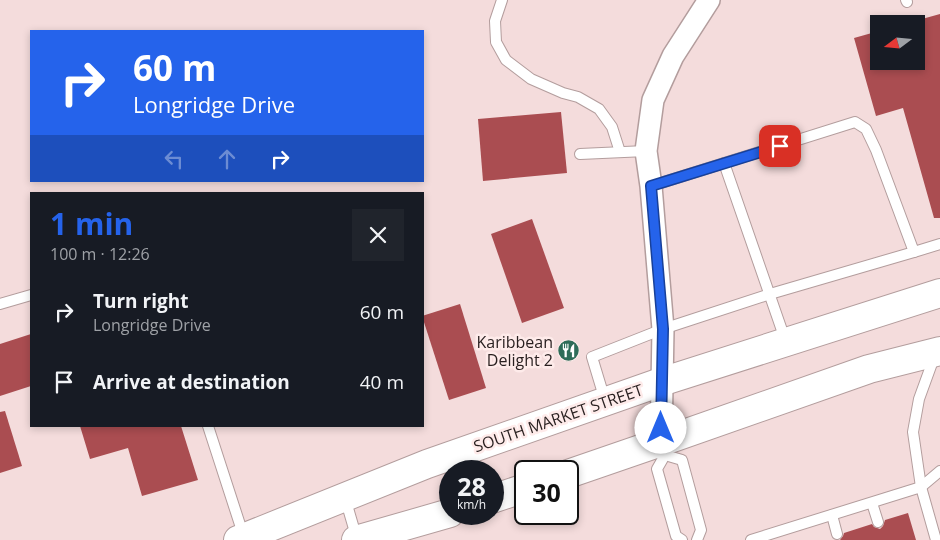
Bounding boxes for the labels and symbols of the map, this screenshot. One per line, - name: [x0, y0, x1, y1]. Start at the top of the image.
- north arrow: [870, 15, 925, 70]
- pin: [759, 125, 801, 167]
- place label: Karibbean Delight 2: [476, 331, 553, 371]
- restaurant icon: Karibbean Delight 2: [557, 339, 581, 363]
- street label: SOUTH MARKET STREET: [470, 379, 646, 457]
- position arrow: [634, 401, 686, 453]
- speed limit sign: 30: [514, 460, 579, 525]

